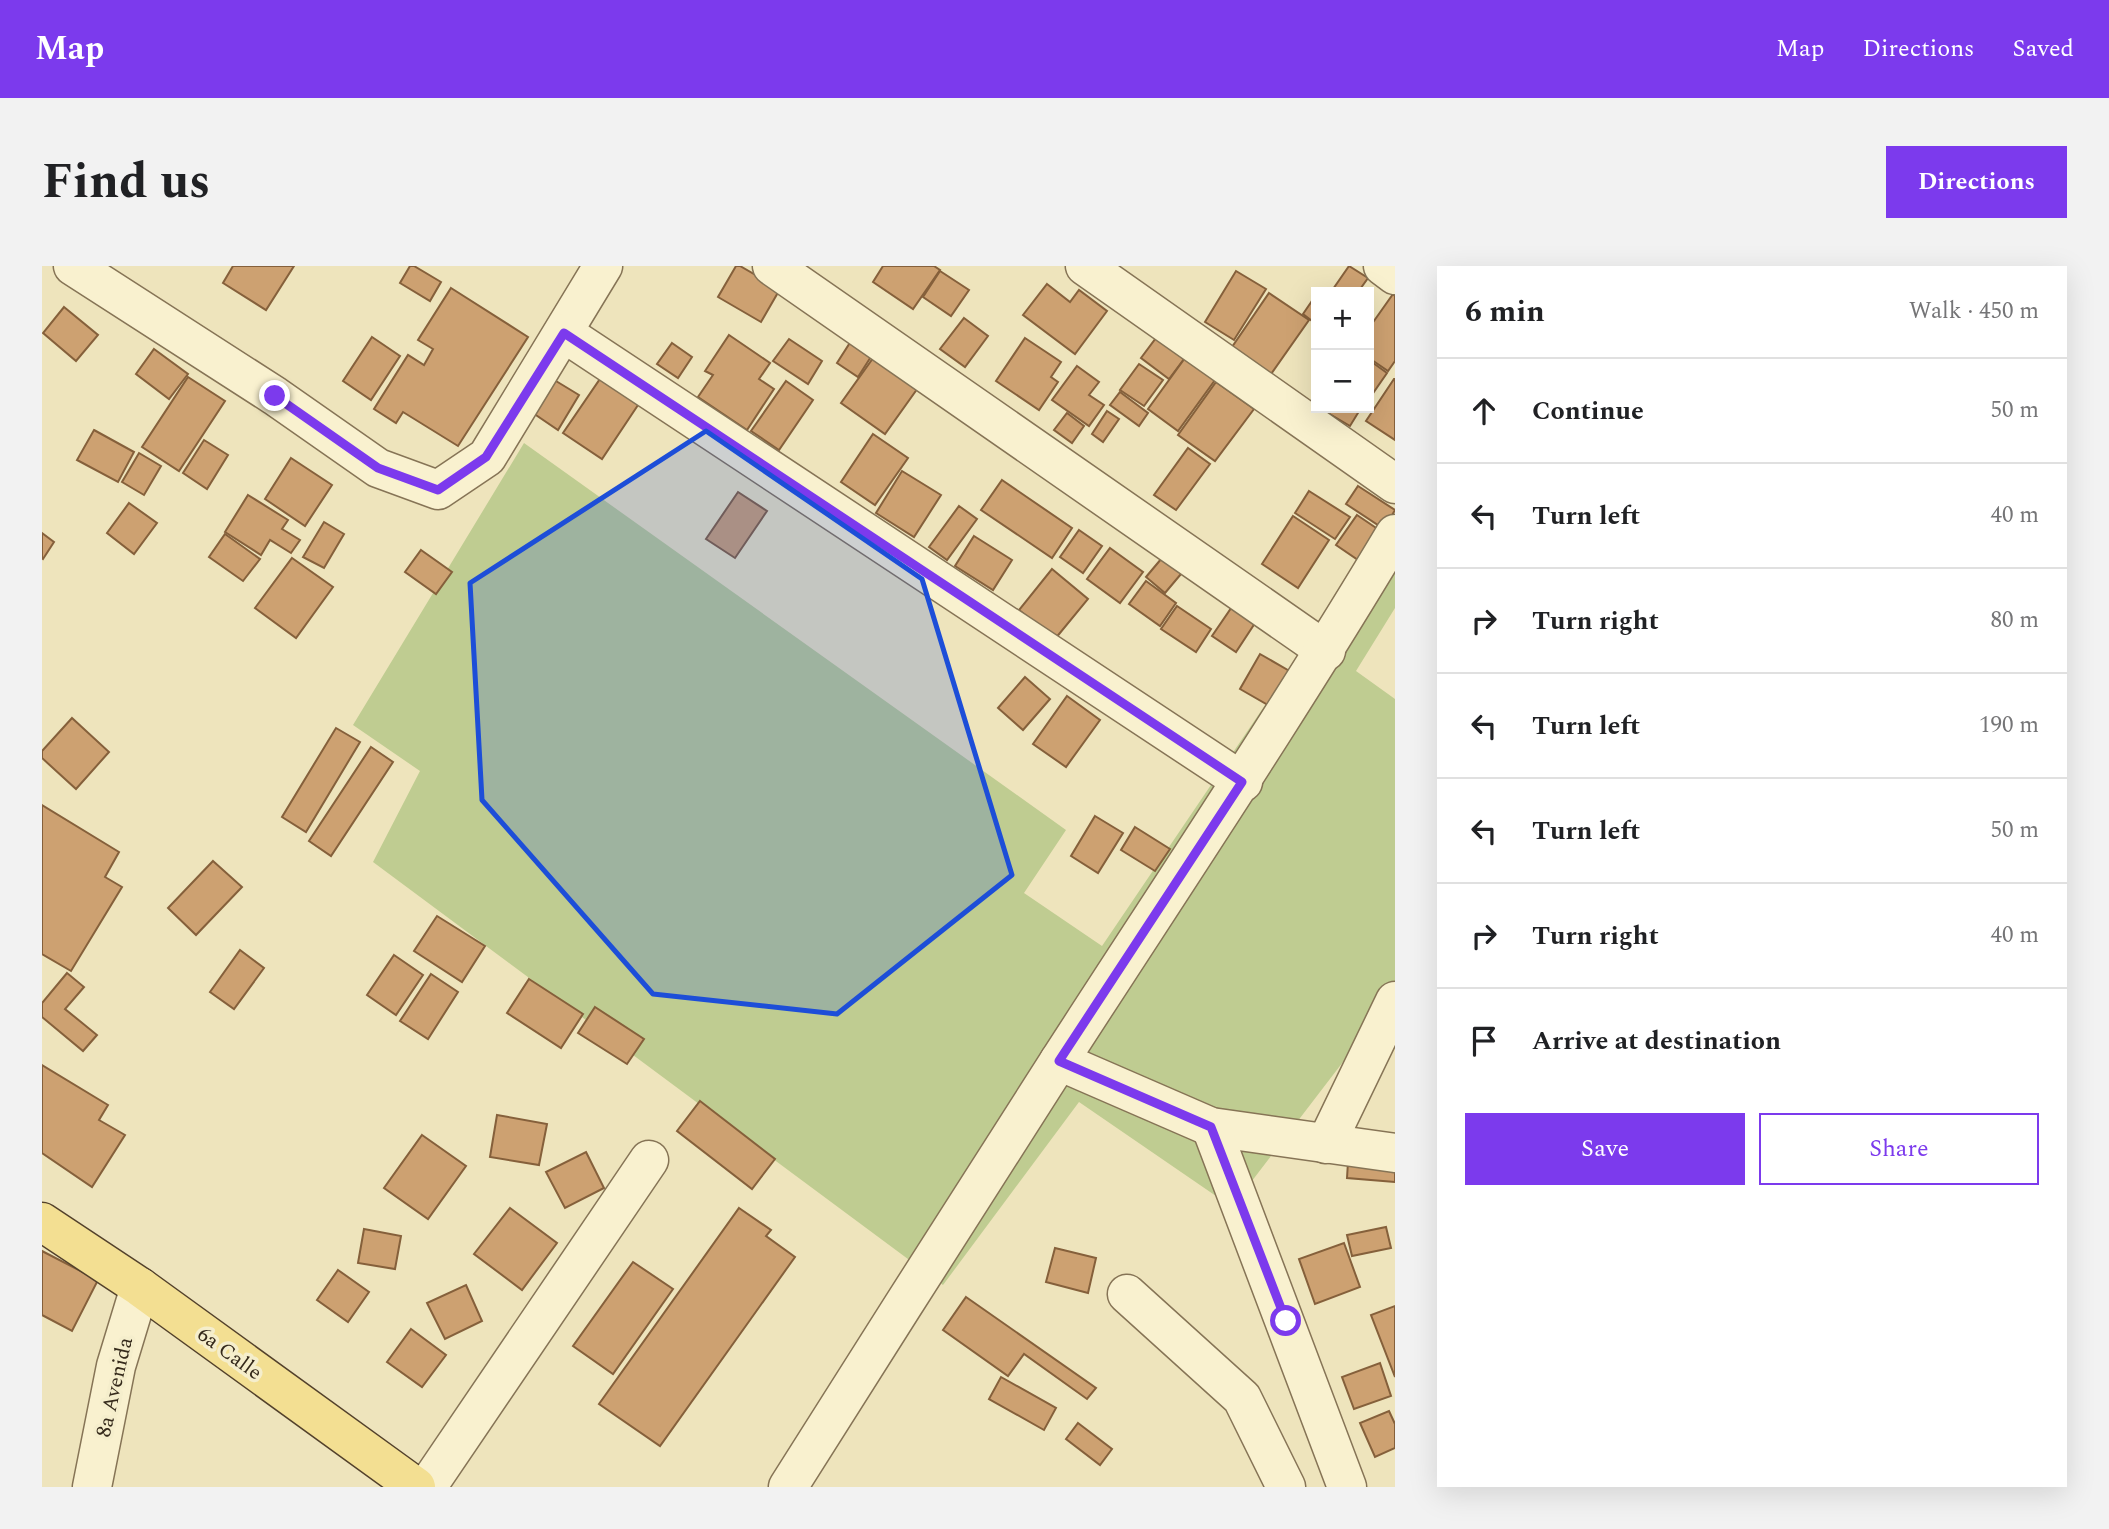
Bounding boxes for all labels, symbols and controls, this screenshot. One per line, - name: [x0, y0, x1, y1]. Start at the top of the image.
- text: Map: [35, 24, 104, 74]
- text: Map: [1776, 31, 1824, 67]
- text: Directions: [1862, 31, 1974, 67]
- text: Saved: [2012, 31, 2074, 67]
- text: Find us: [42, 145, 210, 220]
- button: Directions: [1886, 146, 2067, 218]
- map controls: [1311, 287, 1374, 413]
- button: +: [1311, 287, 1374, 350]
- text: 6 min: [1465, 289, 1545, 335]
- text: Walk · 450 m: [1909, 294, 2039, 329]
- button: −: [1311, 350, 1374, 413]
- route end: [259, 380, 290, 411]
- text: Continue: [1532, 391, 1644, 431]
- icon: ahead: [1465, 392, 1503, 430]
- text: 50 m: [1990, 393, 2039, 428]
- text: Turn left: [1532, 496, 1640, 536]
- icon: left: [1465, 497, 1503, 535]
- text: 40 m: [1990, 498, 2039, 533]
- text: Turn right: [1532, 601, 1659, 641]
- icon: right: [1465, 602, 1503, 640]
- text: 80 m: [1990, 603, 2039, 638]
- text: Turn left: [1532, 706, 1640, 746]
- icon: left: [1465, 707, 1503, 745]
- text: 190 m: [1979, 708, 2039, 743]
- text: Turn left: [1532, 811, 1640, 851]
- icon: left: [1465, 812, 1503, 850]
- text: 50 m: [1990, 813, 2039, 848]
- text: Turn right: [1532, 916, 1659, 956]
- icon: right: [1465, 917, 1503, 955]
- text: 40 m: [1990, 918, 2039, 953]
- text: Arrive at destination: [1532, 1021, 1781, 1061]
- icon: arrive: [1465, 1022, 1503, 1060]
- button: Save: [1465, 1113, 1745, 1185]
- button: Share: [1759, 1113, 2039, 1185]
- route start: [1270, 1305, 1301, 1336]
- street label: 6a Calle: [190, 1319, 269, 1388]
- street label: 8a Avenida: [88, 1333, 142, 1440]

